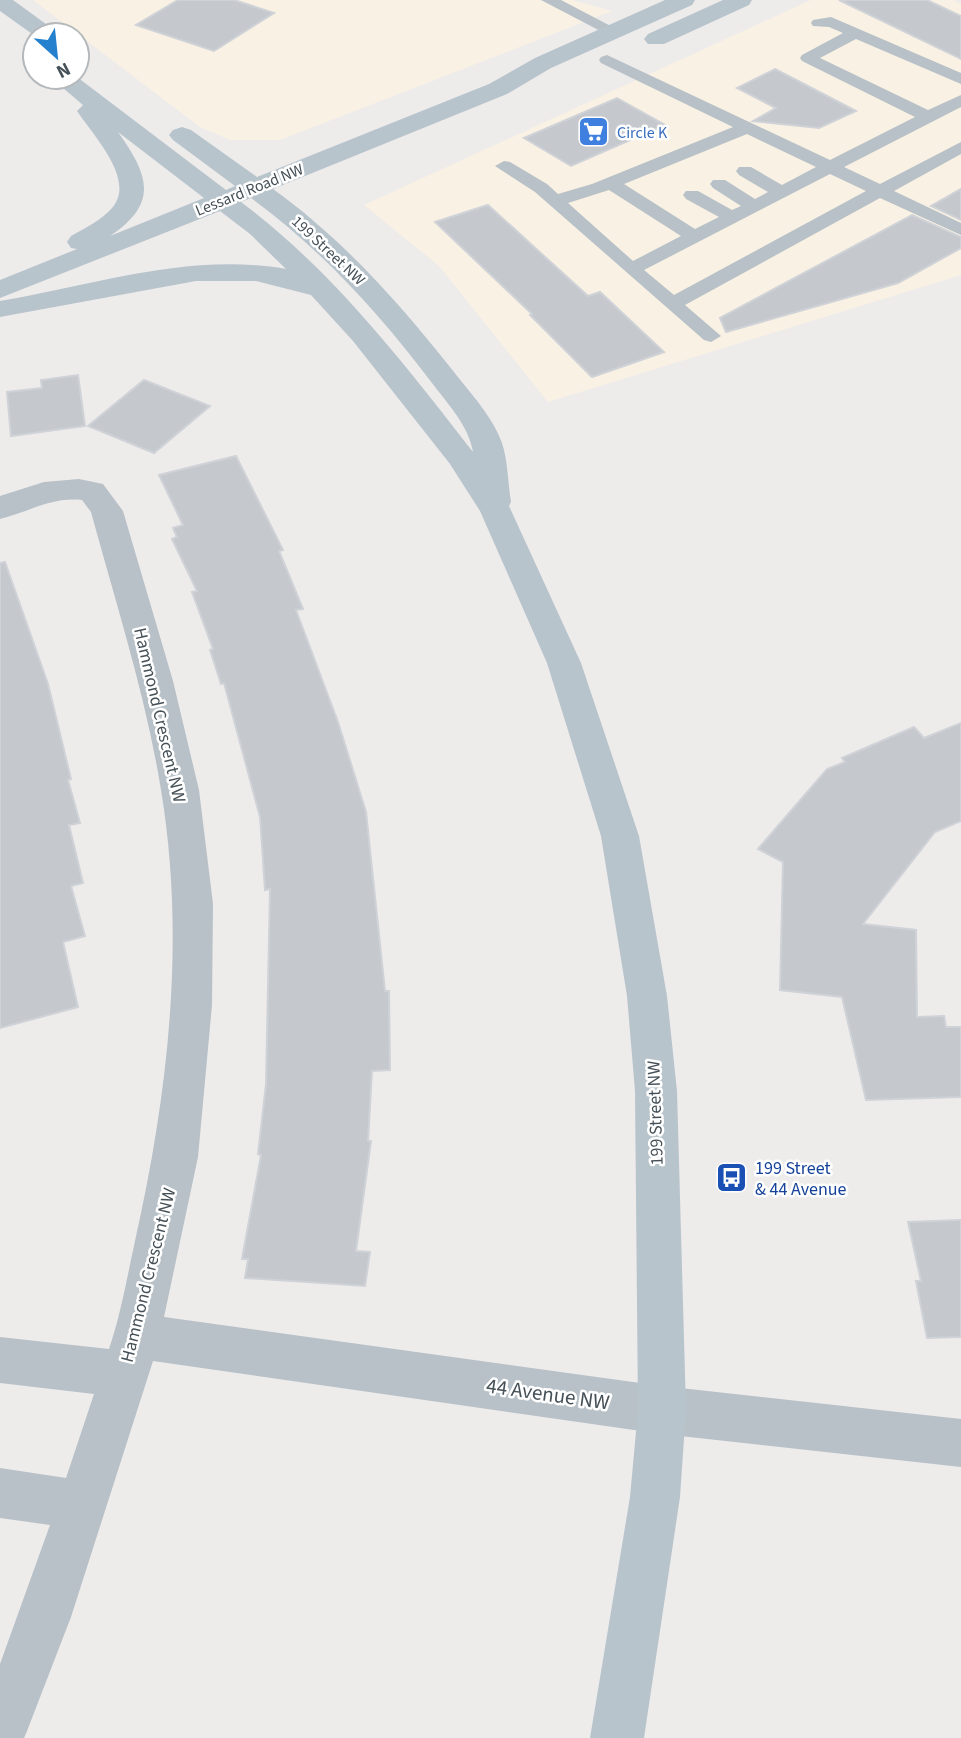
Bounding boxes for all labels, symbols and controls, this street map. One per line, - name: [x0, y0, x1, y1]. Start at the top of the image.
- north arrow: [21, 21, 91, 91]
- text: N: [51, 55, 75, 85]
- supermarket icon: Circle K: [577, 115, 611, 149]
- place label: Circle K: [617, 122, 668, 144]
- street label: Lessard Road NW: [192, 158, 307, 222]
- street label: 199 Street NW: [287, 211, 370, 291]
- street label: Hammond Crescent NW: [127, 625, 192, 805]
- street label: 199 Street NW: [641, 1060, 670, 1166]
- place label: 199 Street & 44 Avenue: [755, 1156, 847, 1202]
- bus stop icon: 199 Street & 44 Avenue: [715, 1161, 749, 1195]
- street label: Hammond Crescent NW: [115, 1185, 182, 1365]
- street label: 44 Avenue NW: [484, 1371, 612, 1418]

